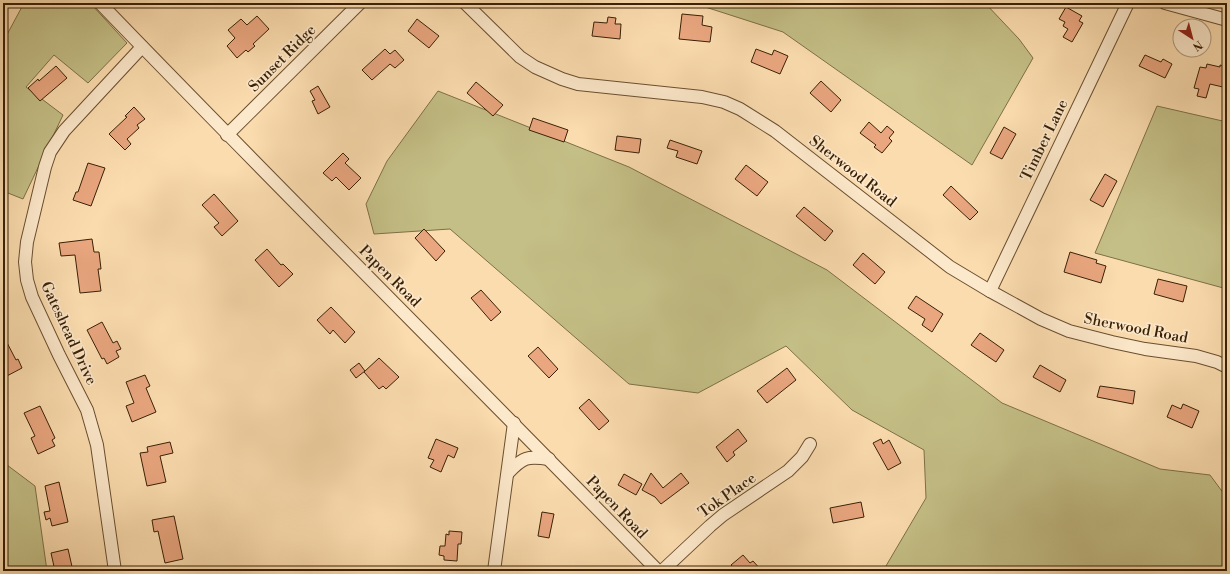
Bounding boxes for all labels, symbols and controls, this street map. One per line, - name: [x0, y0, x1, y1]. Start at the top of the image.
- north arrow: [1172, 18, 1212, 58]
- street label: Sunset Ridge: [245, 21, 320, 96]
- text: N: [1189, 37, 1205, 54]
- street label: Timber Lane: [1017, 96, 1072, 184]
- street label: Sherwood Road: [805, 131, 901, 212]
- street label: Papen Road: [355, 241, 425, 312]
- street label: Gateshead Drive: [36, 278, 101, 388]
- street label: Sherwood Road: [1082, 309, 1190, 348]
- street label: Tok Place: [695, 469, 760, 522]
- street label: Papen Road: [582, 472, 652, 543]

